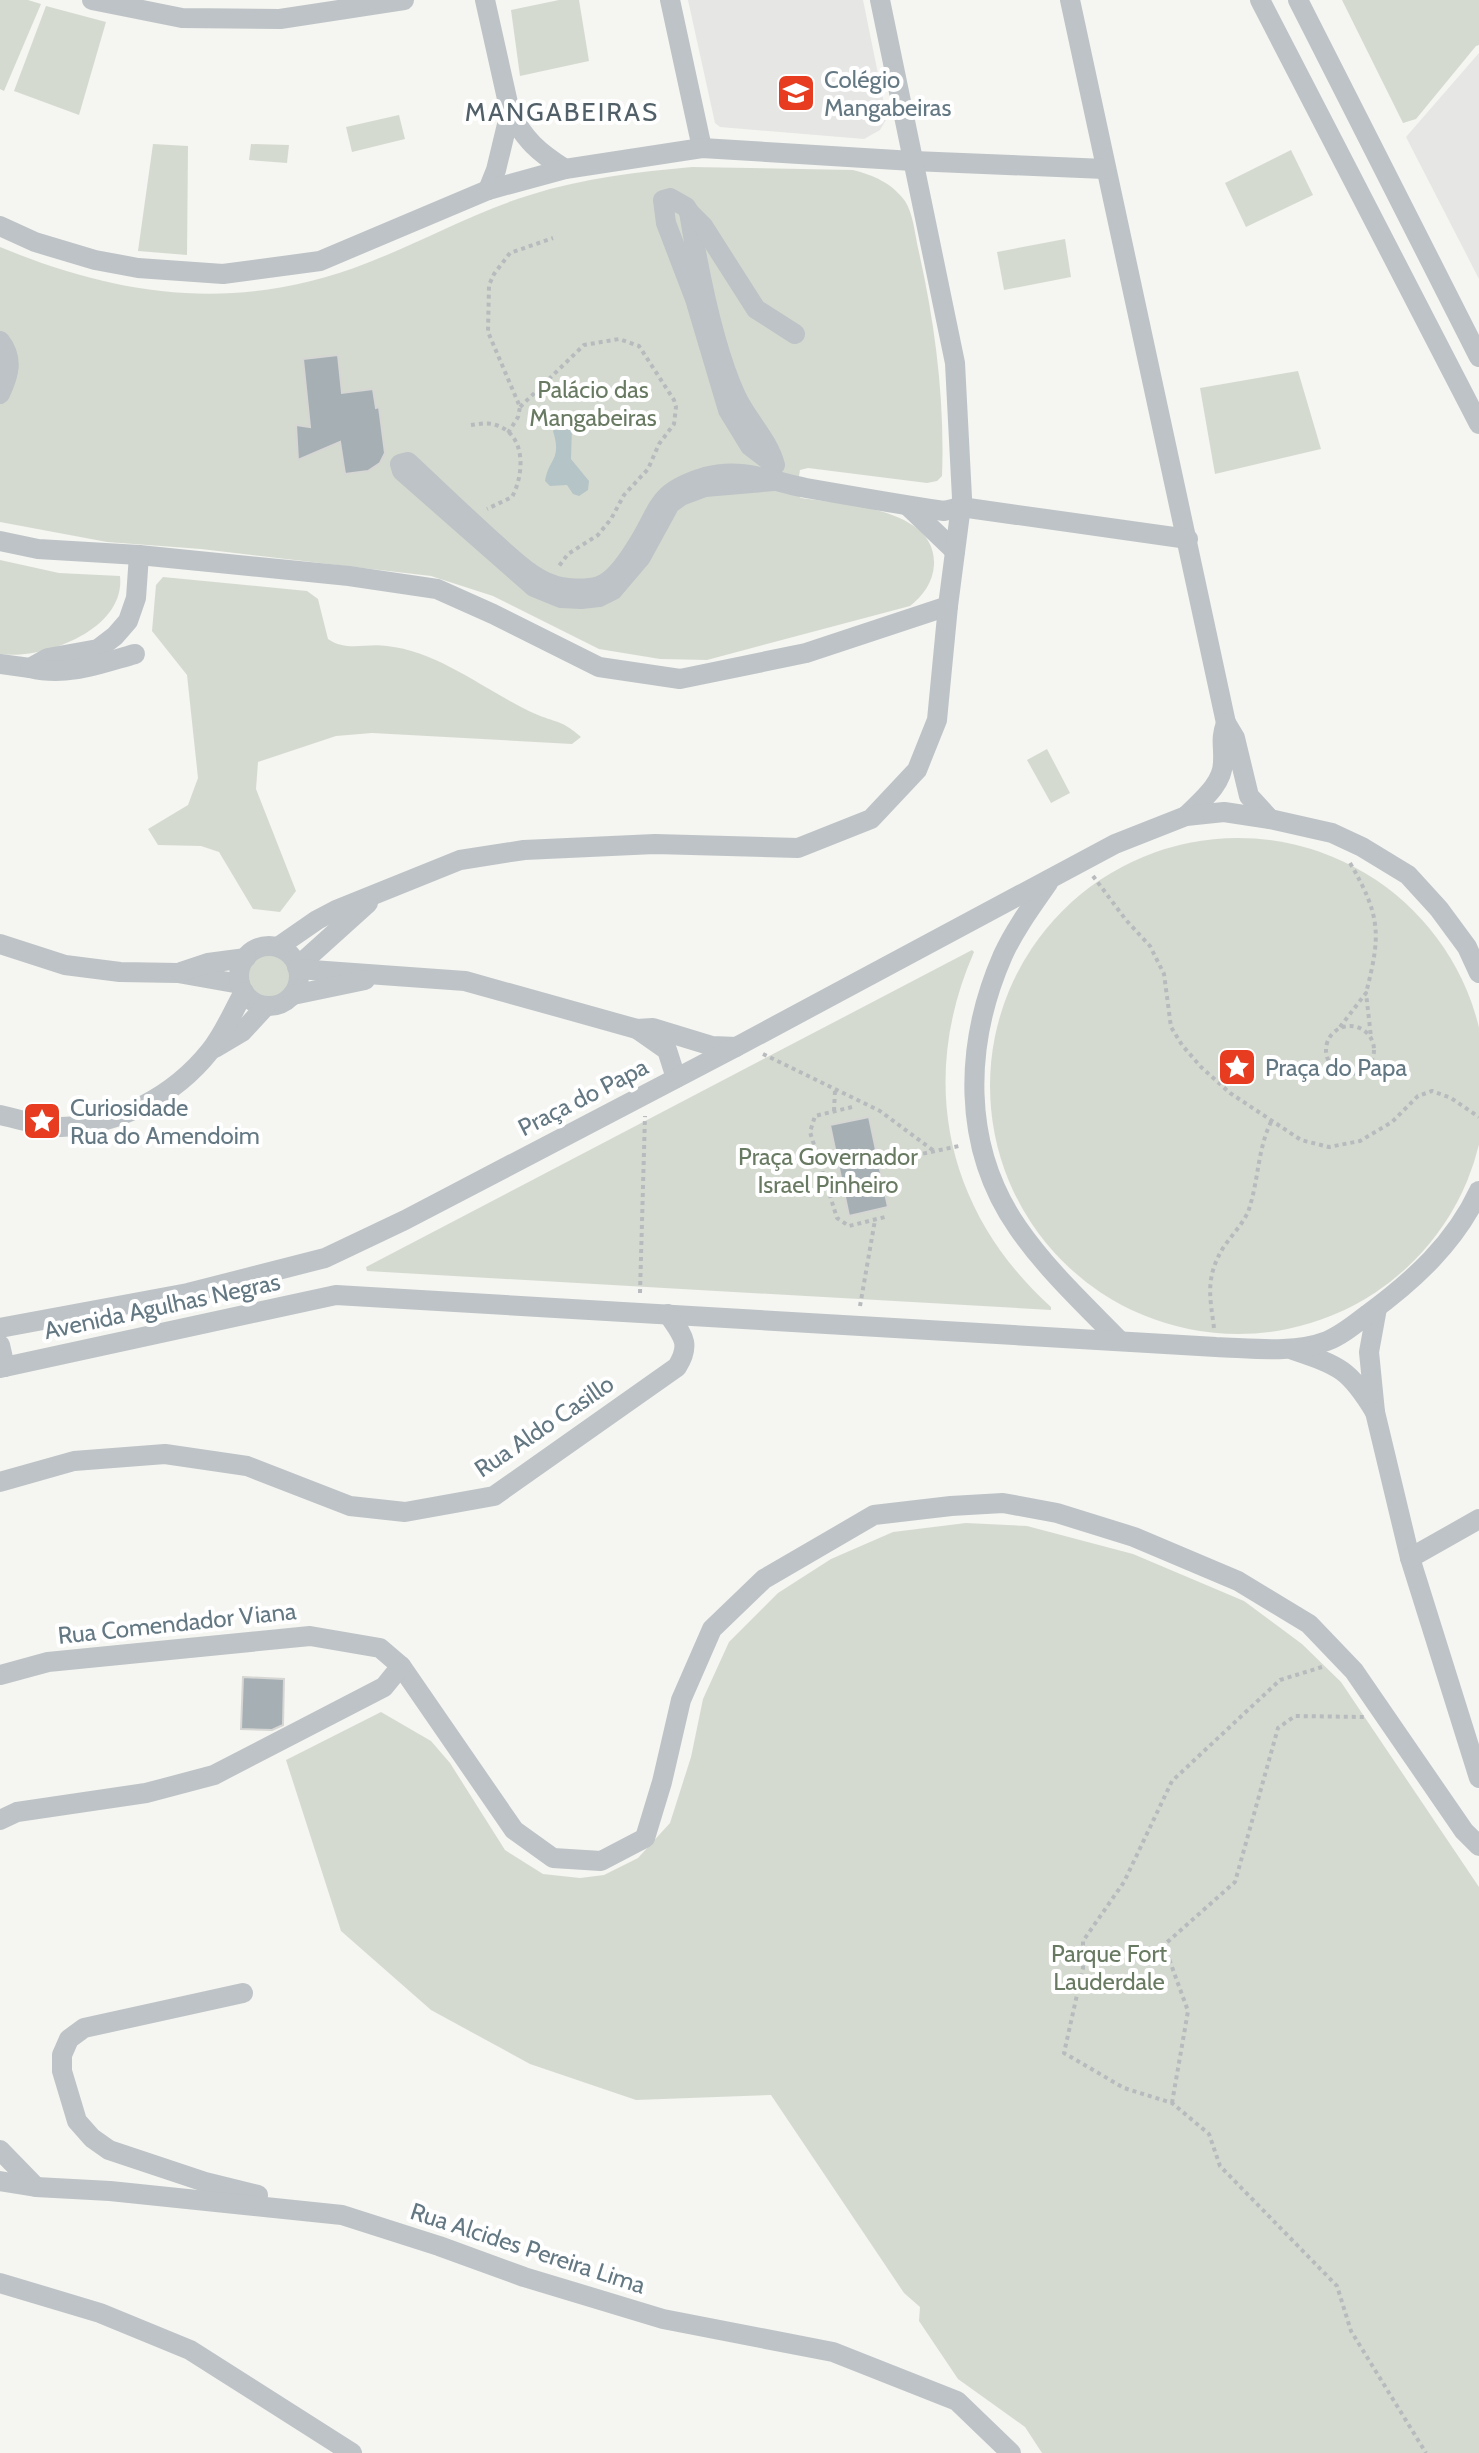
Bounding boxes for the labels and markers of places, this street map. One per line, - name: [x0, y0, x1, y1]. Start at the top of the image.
- place label: Colégio Mangabeiras: [824, 65, 951, 122]
- school or university icon: Colégio Mangabeiras: [775, 72, 817, 114]
- place icon: Praça do Papa: [1216, 1046, 1258, 1088]
- place label: Praça do Papa: [1265, 1053, 1407, 1082]
- place label: Curiosidade Rua do Amendoim: [70, 1093, 260, 1150]
- place icon: Curiosidade Rua do Amendoim: [21, 1100, 63, 1142]

